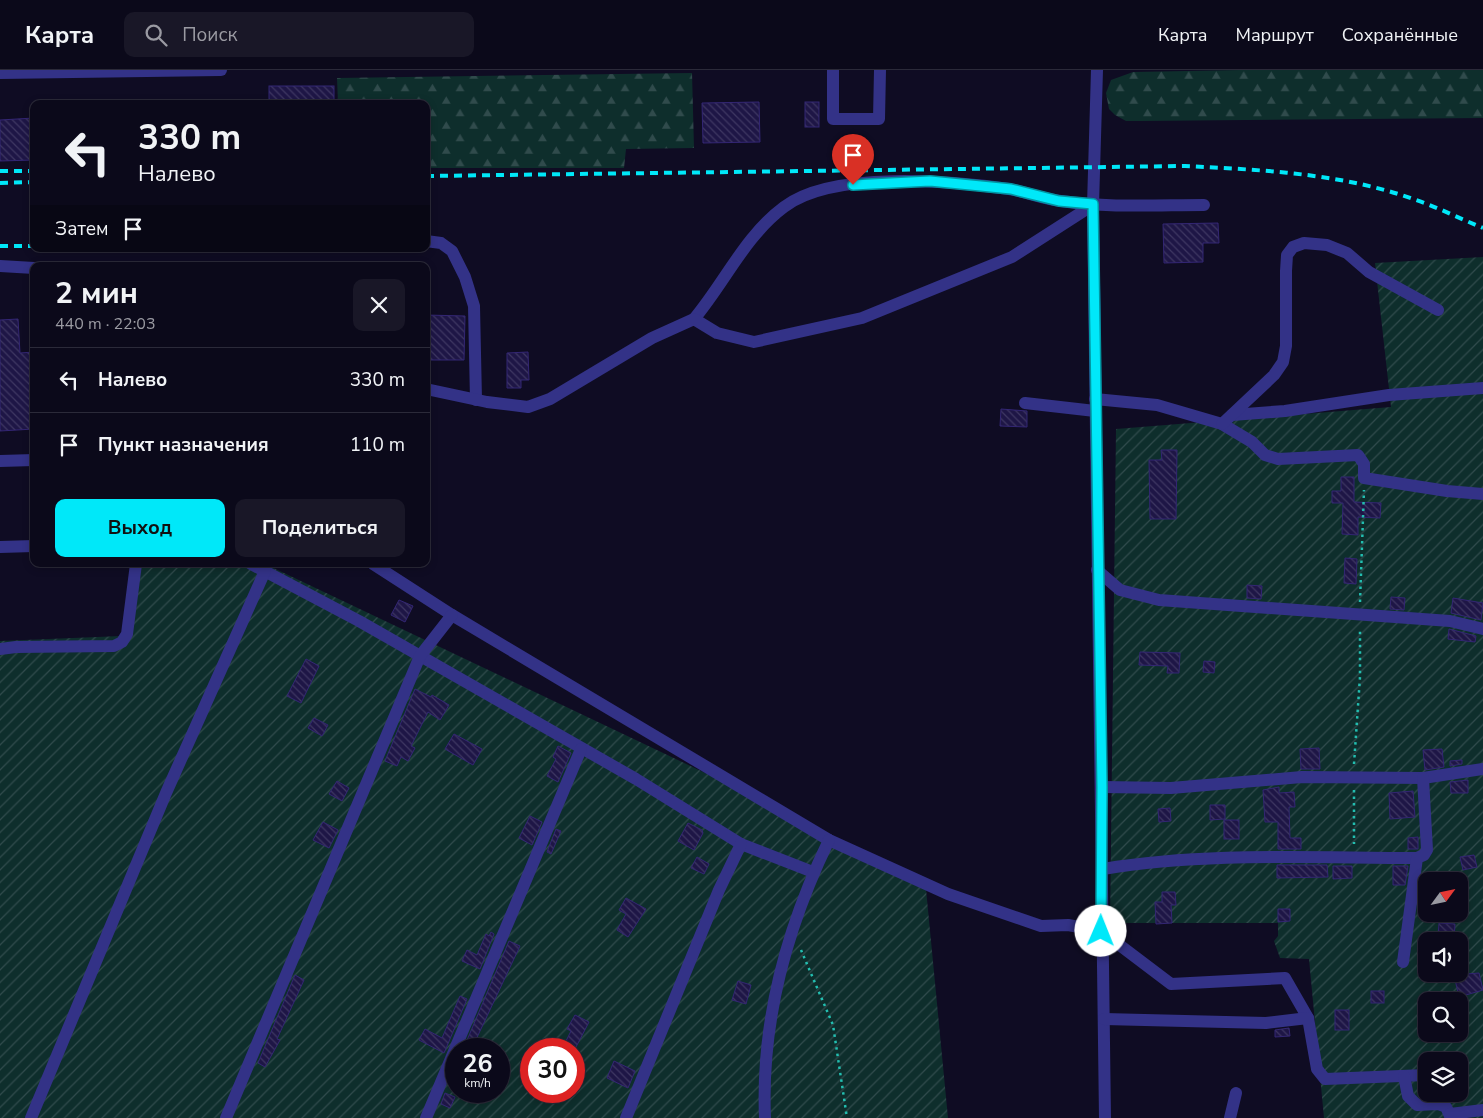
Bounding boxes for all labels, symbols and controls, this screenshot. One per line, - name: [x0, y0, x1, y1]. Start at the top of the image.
- search box: [124, 12, 474, 57]
- text: Карта: [25, 19, 94, 51]
- icon: search: [142, 21, 170, 49]
- text: Поиск: [182, 22, 237, 48]
- text: Карта: [1158, 23, 1208, 47]
- text: Маршрут: [1236, 23, 1314, 47]
- text: Сохранённые: [1342, 23, 1458, 47]
- text: 330 m: [138, 114, 241, 161]
- icon: left: [55, 120, 120, 185]
- pin: [832, 134, 874, 185]
- icon: arrive: [839, 141, 867, 169]
- text: Налево: [138, 159, 216, 189]
- icon: arrive: [119, 215, 147, 243]
- text: Затем: [55, 216, 109, 242]
- text: 2 мин: [55, 273, 138, 314]
- button: close: [353, 279, 405, 331]
- text: 440 m · 22:03: [55, 313, 156, 335]
- icon: left: [55, 366, 83, 394]
- text: Налево: [98, 367, 167, 393]
- text: 330 m: [350, 367, 405, 393]
- icon: arrive: [55, 431, 83, 459]
- text: Пункт назначения: [98, 432, 269, 458]
- text: 110 m: [350, 432, 405, 458]
- button: Выход: [55, 499, 225, 557]
- button: Поделиться: [235, 499, 405, 557]
- north arrow: [1418, 872, 1468, 922]
- map controls: [1418, 872, 1468, 1102]
- position arrow: [1074, 904, 1126, 956]
- button: sound: [1418, 932, 1468, 982]
- button: search: [1418, 992, 1468, 1042]
- speed limit sign: 30: [520, 1038, 585, 1103]
- text: 26: [462, 1047, 493, 1081]
- button: layers: [1418, 1052, 1468, 1102]
- text: km/h: [464, 1075, 491, 1091]

